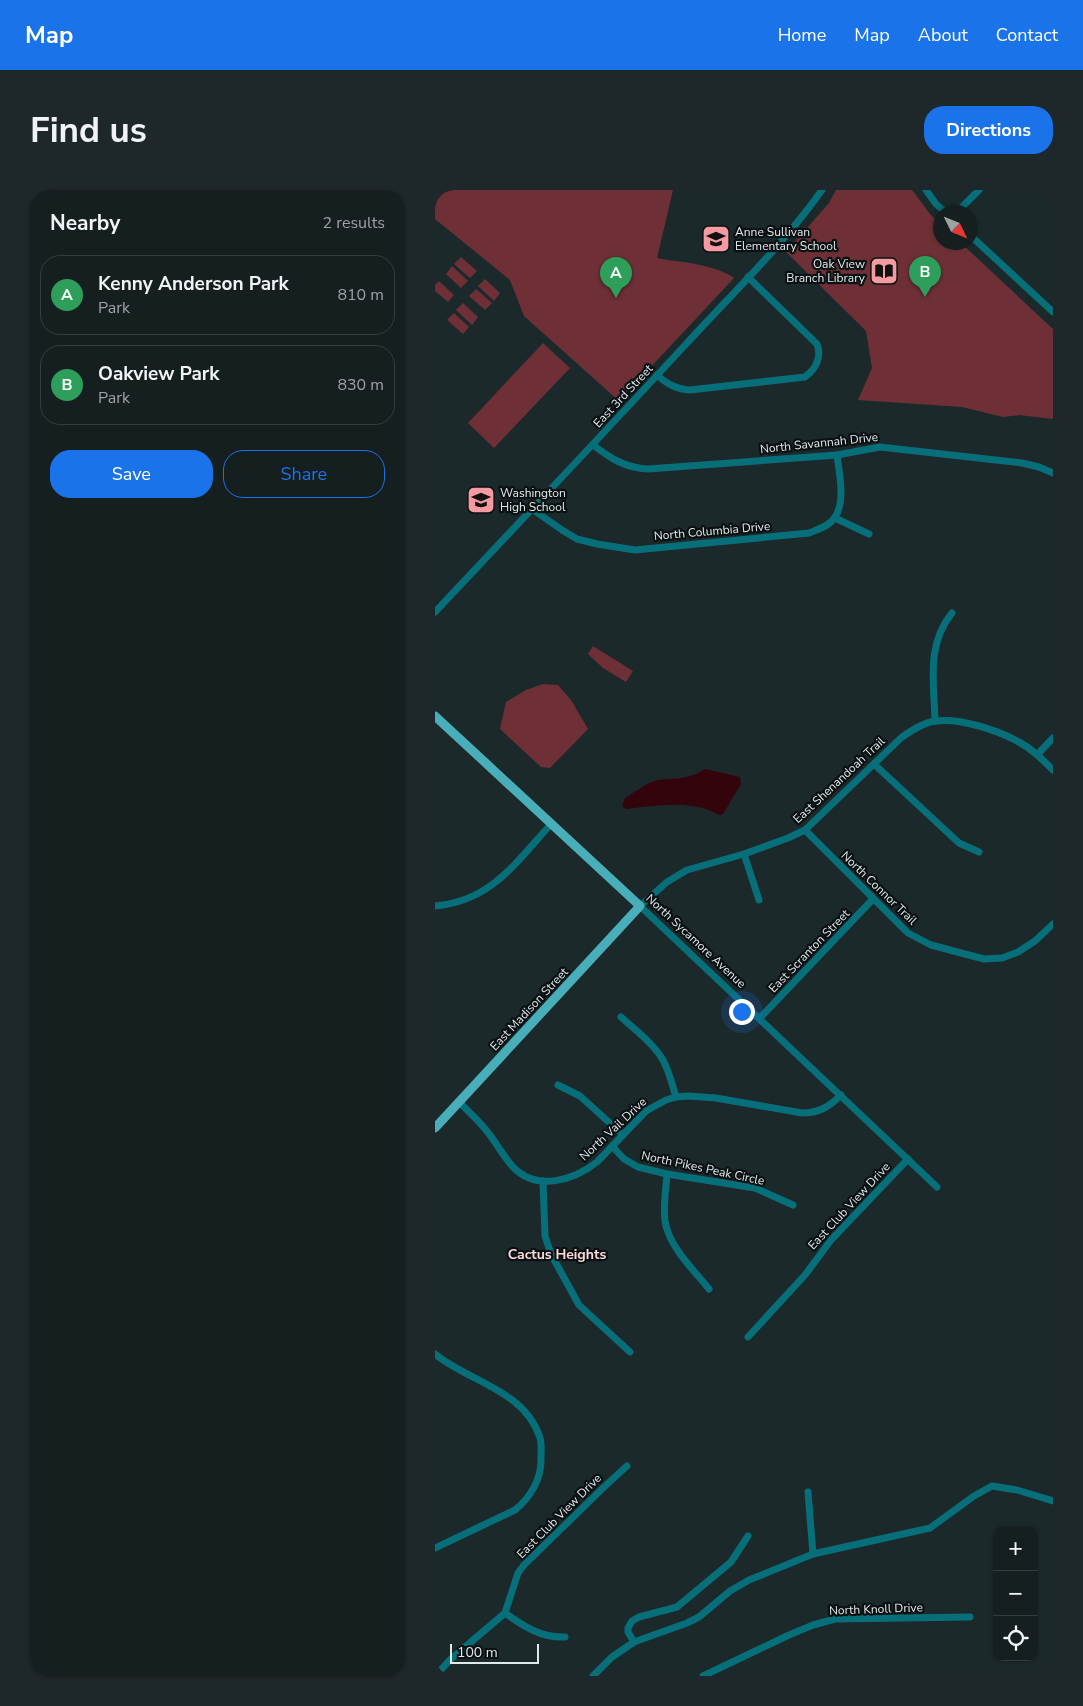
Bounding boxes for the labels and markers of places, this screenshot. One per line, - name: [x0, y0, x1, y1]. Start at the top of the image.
- school or university icon: Anne Sullivan Elementary School: [701, 224, 731, 254]
- place label: Anne Sullivan Elementary School: [735, 224, 837, 254]
- place label: Oak View Branch Library: [786, 256, 866, 286]
- library icon: Oak View Branch Library: [869, 256, 899, 286]
- pin: B: [909, 256, 941, 297]
- pin: A: [600, 257, 632, 298]
- school or university icon: Washington High School: [466, 485, 496, 515]
- place label: Washington High School: [500, 485, 566, 515]

